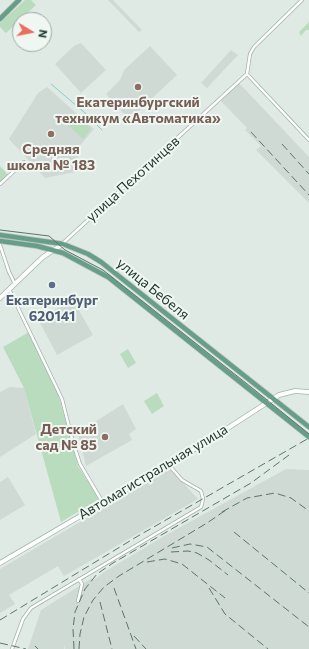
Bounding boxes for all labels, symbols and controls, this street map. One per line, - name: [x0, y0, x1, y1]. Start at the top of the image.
- north arrow: [12, 12, 52, 52]
- text: N: [36, 29, 50, 39]
- marker: Екатеринбургский техникум «Автоматика»: [133, 82, 143, 92]
- place label: Екатеринбургский техникум «Автоматика»: [55, 94, 221, 126]
- marker: Средняя школа № 183: [46, 129, 56, 139]
- street label: улица Пехотинцев: [83, 133, 183, 225]
- place label: Средняя школа № 183: [7, 141, 95, 174]
- street label: улица Бебеля: [113, 255, 193, 323]
- marker: Екатеринбург 620141: [47, 280, 57, 290]
- place label: Екатеринбург 620141: [6, 292, 98, 324]
- place label: Детский сад № 85: [36, 421, 97, 454]
- street label: Автомагистральная улица: [75, 421, 231, 523]
- marker: Детский сад № 85: [100, 432, 110, 442]

